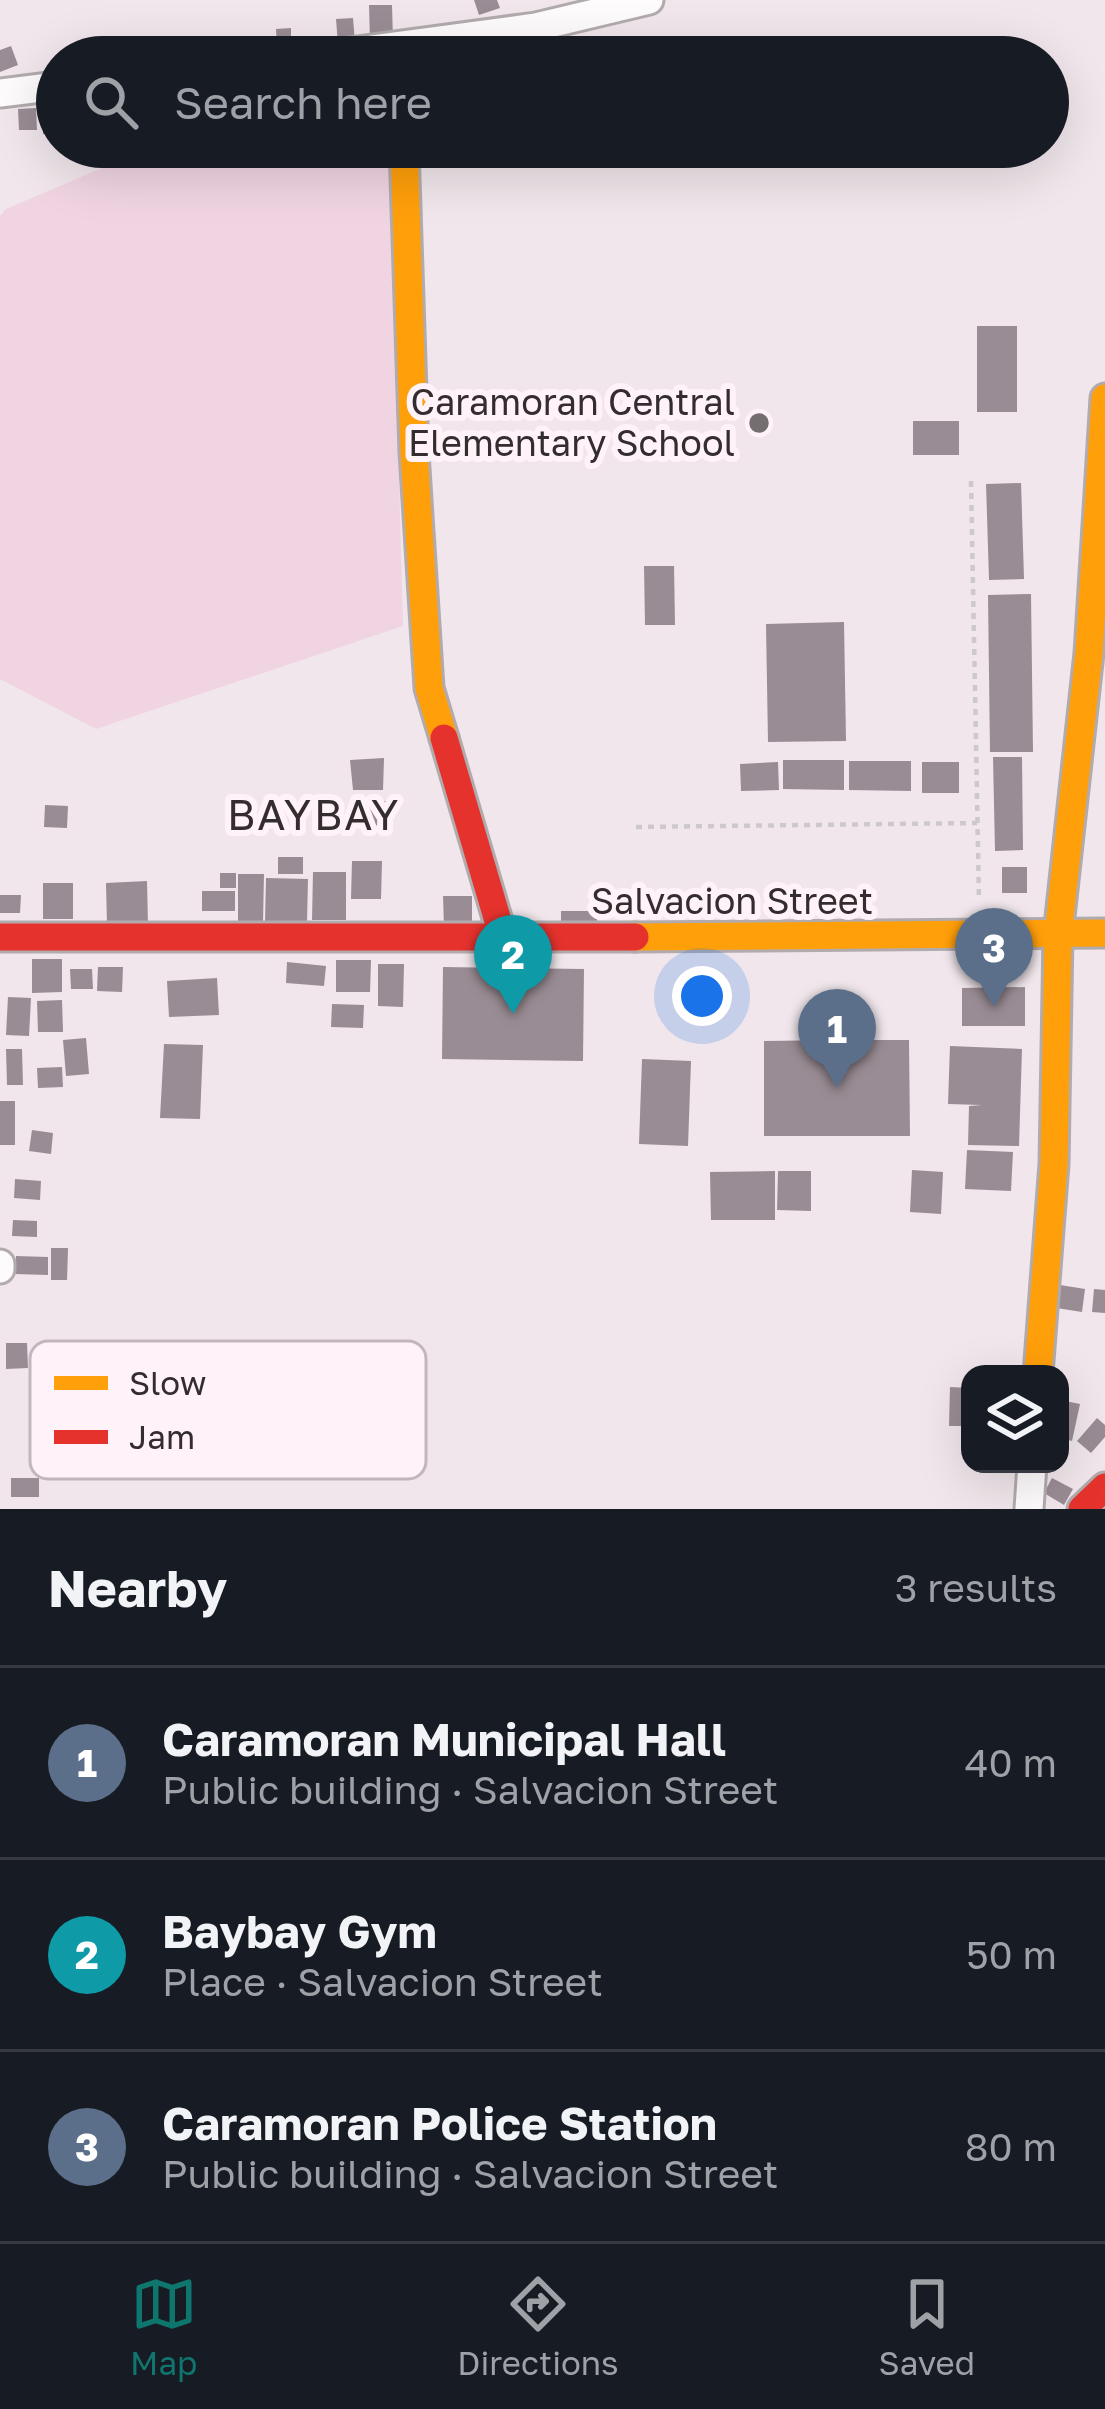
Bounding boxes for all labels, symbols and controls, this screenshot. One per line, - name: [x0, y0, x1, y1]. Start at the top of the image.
- search box: [36, 36, 1069, 168]
- icon: search: [78, 69, 144, 135]
- text: Search here: [174, 75, 432, 129]
- place label: Caramoran Central Elementary School: [408, 380, 735, 464]
- marker: Caramoran Central Elementary School: [746, 410, 772, 436]
- district label: BAYBAY: [227, 789, 401, 839]
- street label: Salvacion Street: [591, 879, 873, 922]
- pin: 3: [955, 908, 1033, 1007]
- pin: 2: [474, 915, 552, 1014]
- your location: [672, 966, 732, 1026]
- pin: 1: [798, 989, 876, 1088]
- legend: [30, 1341, 426, 1479]
- text: Slow: [129, 1363, 207, 1402]
- map controls: [961, 1365, 1069, 1473]
- button: layers: [961, 1365, 1069, 1473]
- text: Jam: [129, 1417, 195, 1456]
- text: Nearby: [48, 1557, 227, 1618]
- text: 3 results: [895, 1564, 1057, 1611]
- text: Caramoran Municipal Hall: [162, 1712, 726, 1766]
- text: 1: [77, 1739, 97, 1786]
- text: 40 m: [965, 1739, 1057, 1786]
- text: Public building · Salvacion Street: [162, 1766, 778, 1813]
- text: Baybay Gym: [162, 1904, 437, 1958]
- text: 2: [75, 1931, 99, 1978]
- text: 50 m: [966, 1931, 1057, 1978]
- text: Place · Salvacion Street: [162, 1958, 603, 2005]
- text: Caramoran Police Station: [162, 2096, 717, 2150]
- text: 3: [75, 2123, 99, 2170]
- text: 80 m: [965, 2123, 1057, 2170]
- text: Public building · Salvacion Street: [162, 2150, 778, 2197]
- tab: Map: [130, 2271, 197, 2382]
- tab: Directions: [457, 2271, 619, 2382]
- tab: Saved: [879, 2271, 975, 2382]

